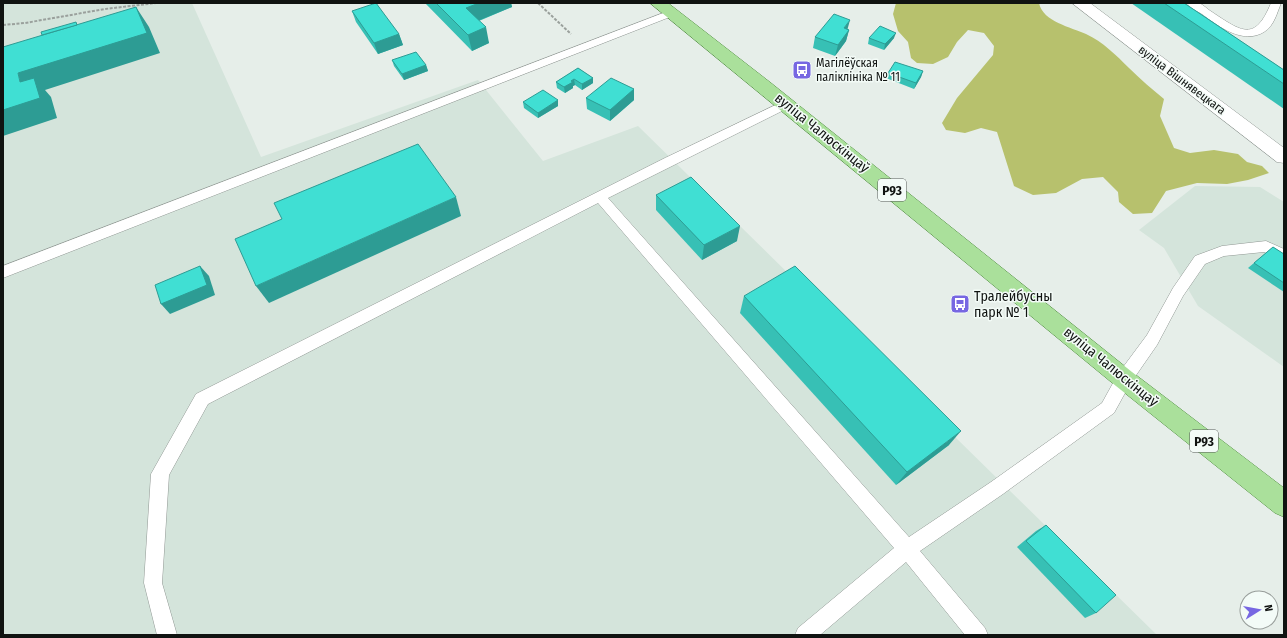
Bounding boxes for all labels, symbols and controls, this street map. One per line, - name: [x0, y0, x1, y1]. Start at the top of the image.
- street label: вуліца Вішнявецкага: [1136, 43, 1228, 117]
- place label: Магілёўская паліклініка № 11: [816, 56, 900, 84]
- bus stop icon: Магілёўская паліклініка № 11: [791, 59, 813, 81]
- street label: вуліца Чалюскінцаў: [771, 90, 873, 177]
- road number: Р93: [878, 179, 906, 201]
- place label: Тралейбусны парк № 1: [974, 288, 1052, 321]
- bus stop icon: Тралейбусны парк № 1: [949, 293, 971, 315]
- street label: вуліца Чалюскінцаў: [1060, 324, 1162, 411]
- road number: Р93: [1190, 430, 1218, 452]
- north arrow: [1239, 590, 1279, 630]
- text: N: [1261, 604, 1275, 613]

